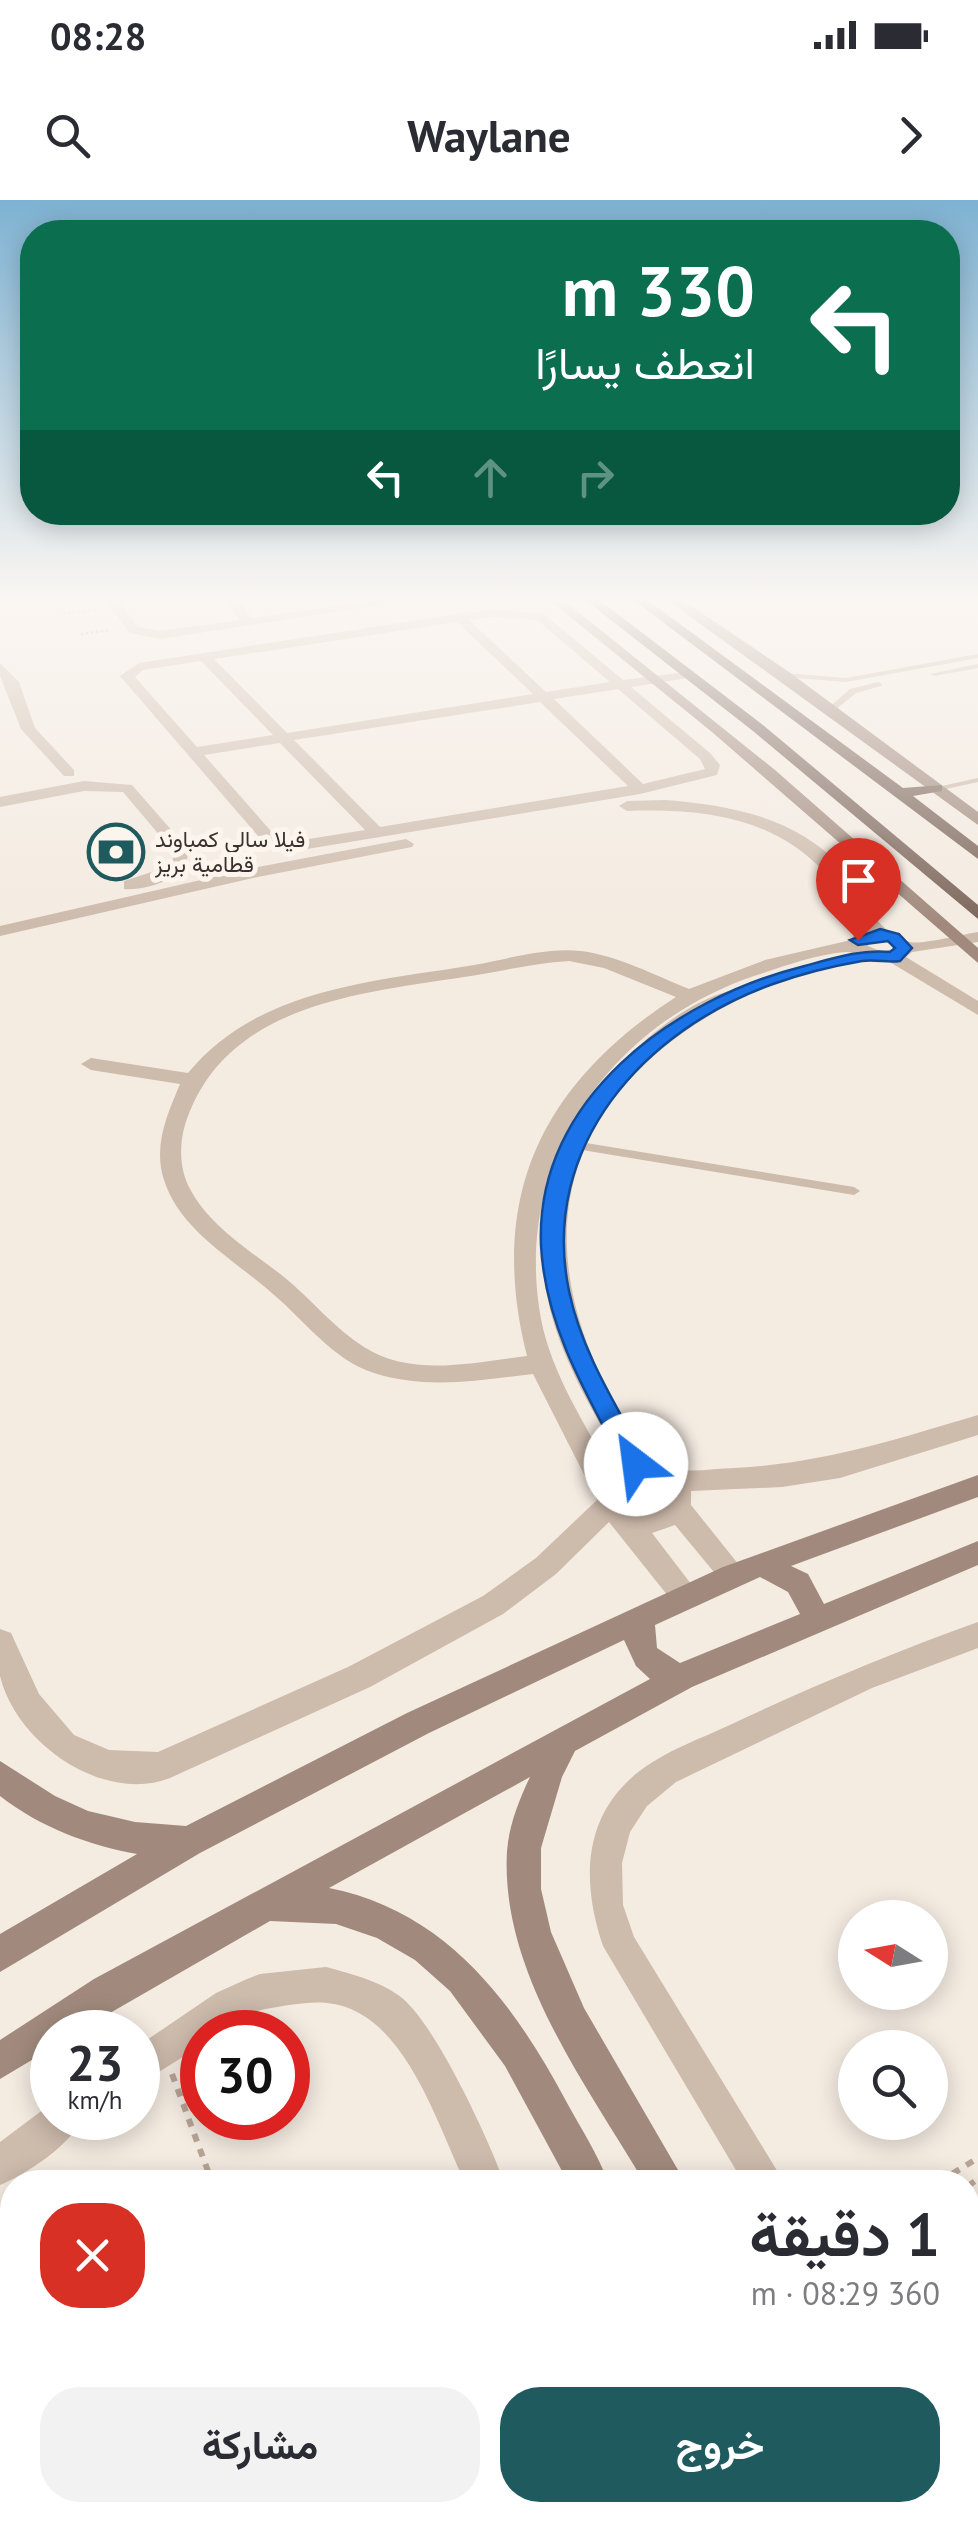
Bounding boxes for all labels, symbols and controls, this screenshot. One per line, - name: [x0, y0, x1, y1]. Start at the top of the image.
- text: 08:28: [50, 11, 146, 60]
- text: Waylane: [407, 106, 571, 164]
- icon: search: [40, 108, 95, 163]
- icon: forward: [883, 108, 938, 163]
- text: 330 m: [562, 245, 755, 335]
- icon: left: [790, 260, 920, 390]
- text: انعطف يسارًا: [535, 333, 755, 391]
- icon: left: [358, 450, 413, 505]
- icon: ahead: [463, 450, 518, 505]
- icon: right: [568, 450, 623, 505]
- bank icon: فيلا سالى كمباوند قطامية بريز: [86, 822, 146, 882]
- place label: فيلا سالى كمباوند قطامية بريز: [154, 825, 305, 878]
- pin: [816, 838, 901, 941]
- icon: arrive: [831, 853, 886, 908]
- position arrow: [584, 1412, 688, 1516]
- north arrow: [838, 1900, 948, 2010]
- map controls: [838, 1900, 948, 2140]
- speed limit sign: 30: [180, 2010, 310, 2140]
- text: 23: [67, 2030, 123, 2095]
- button: search: [838, 2030, 948, 2140]
- text: km/h: [68, 2084, 122, 2116]
- text: 1 دقيقة: [749, 2195, 940, 2273]
- button: close: [40, 2203, 145, 2308]
- text: 360 m · 08:29: [751, 2272, 940, 2314]
- button: مشاركة: [40, 2387, 480, 2502]
- button: خروج: [500, 2387, 940, 2502]

